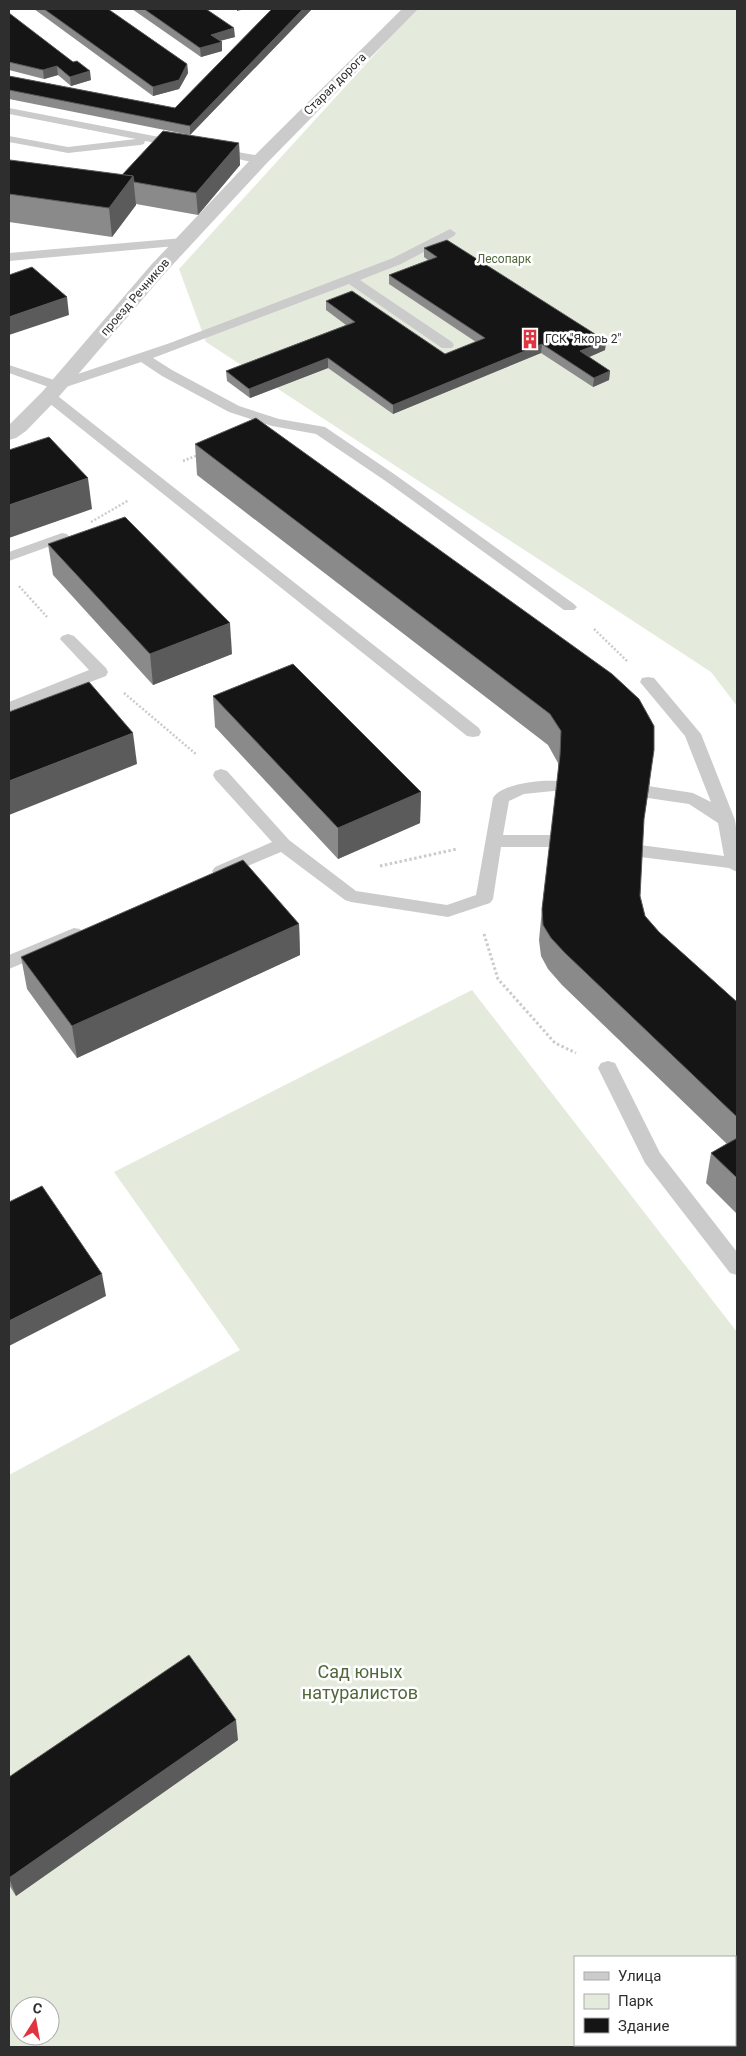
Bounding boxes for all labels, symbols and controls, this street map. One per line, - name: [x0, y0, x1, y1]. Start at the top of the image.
- street label: Старая дорога: [301, 50, 369, 118]
- park label: Лесопарк: [477, 252, 532, 266]
- street label: проезд Речников: [98, 256, 172, 338]
- building icon: ГСК "Якорь 2": [519, 328, 541, 350]
- place label: ГСК "Якорь 2": [545, 332, 621, 346]
- park label: Сад юных натуралистов: [302, 1661, 418, 1703]
- legend: [574, 1956, 736, 2046]
- text: Улица: [618, 1967, 661, 1985]
- text: Парк: [618, 1992, 653, 2010]
- north arrow: [10, 1996, 60, 2046]
- text: С: [31, 2000, 44, 2017]
- text: Здание: [618, 2017, 669, 2035]

